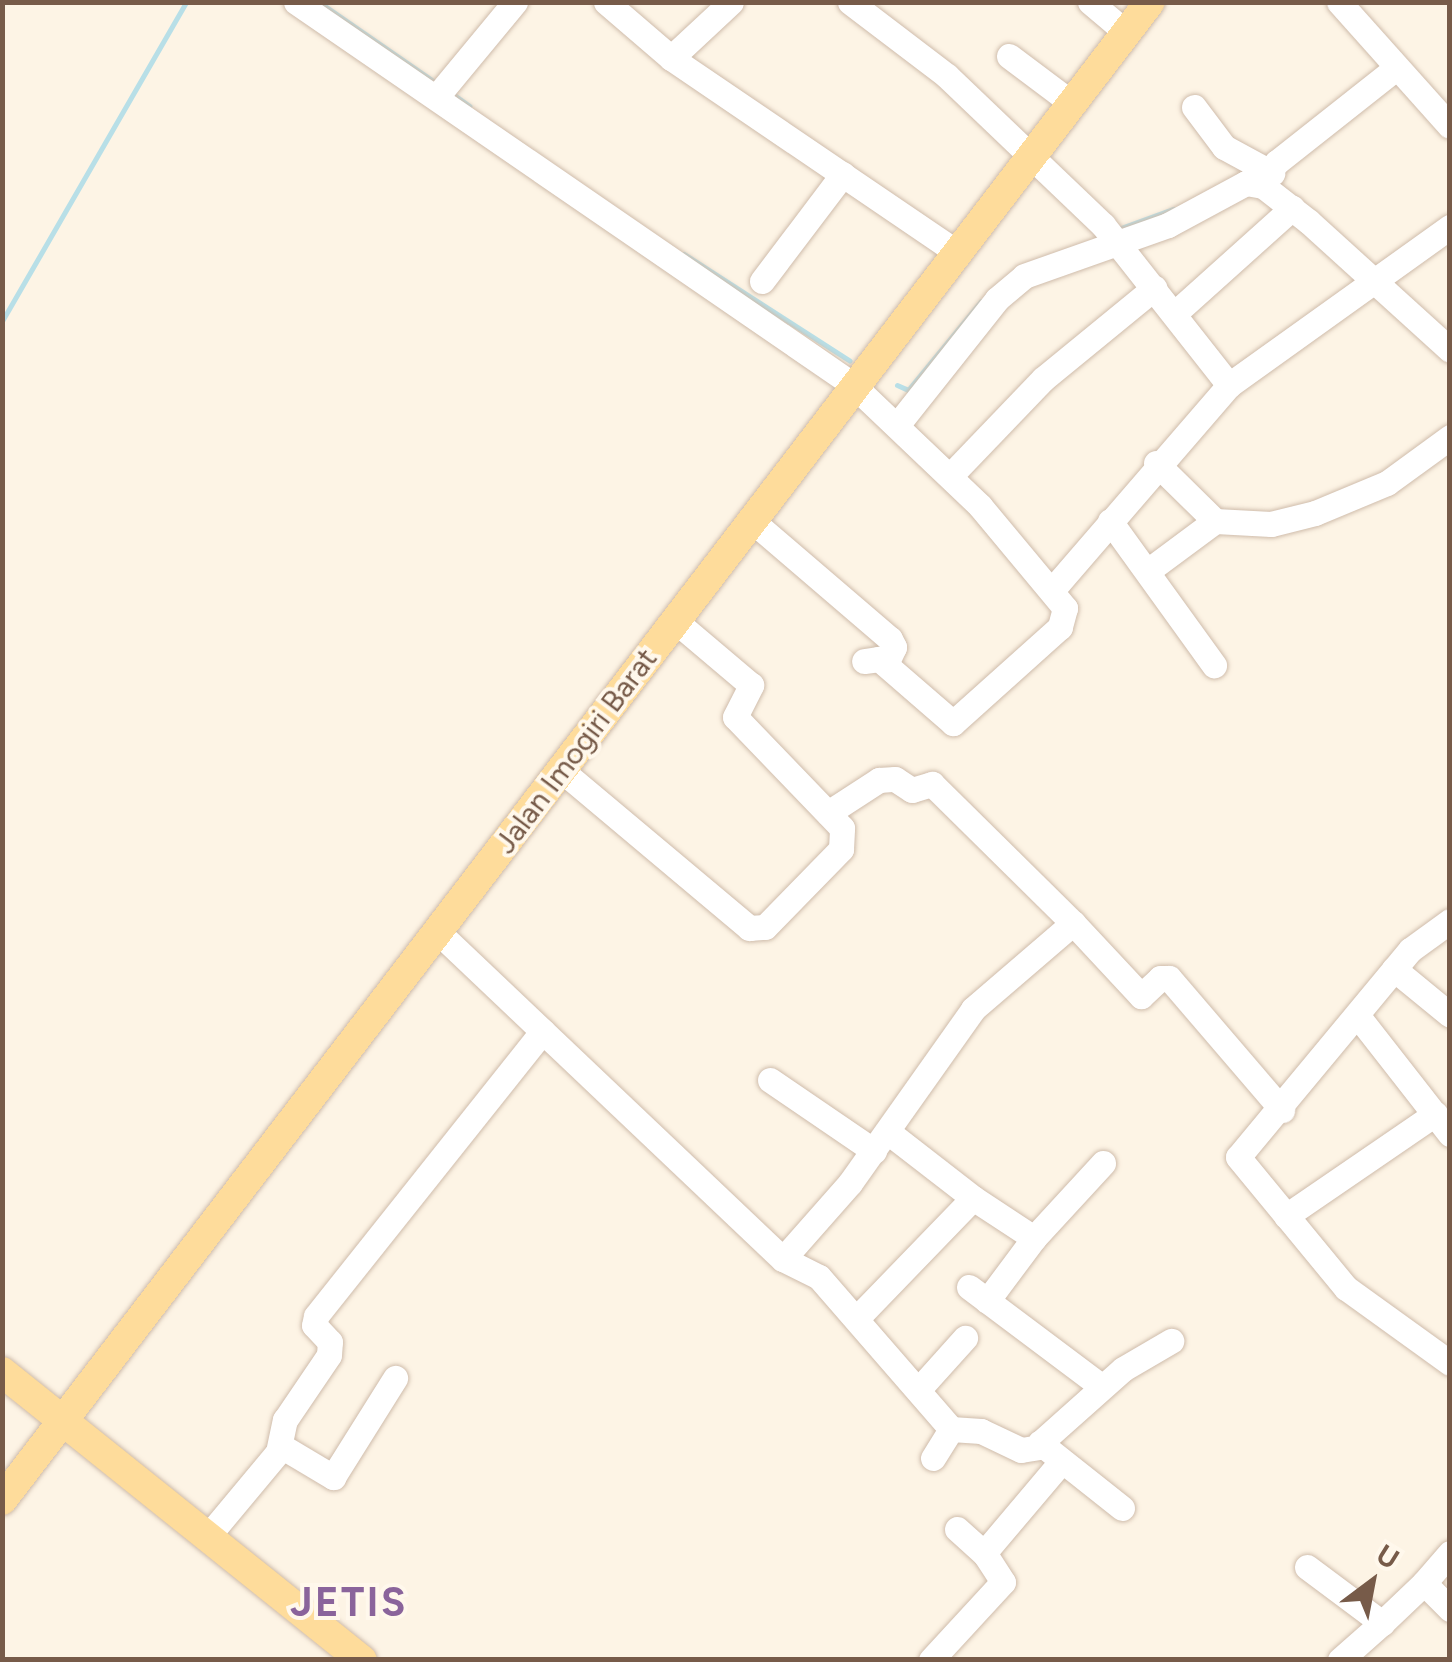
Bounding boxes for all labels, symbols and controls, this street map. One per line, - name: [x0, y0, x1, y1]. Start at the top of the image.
- street label: Jalan Imogiri Barat: [487, 641, 665, 861]
- north arrow: [1322, 1532, 1422, 1632]
- text: U: [1371, 1537, 1405, 1576]
- district label: JETIS: [290, 1578, 408, 1626]

